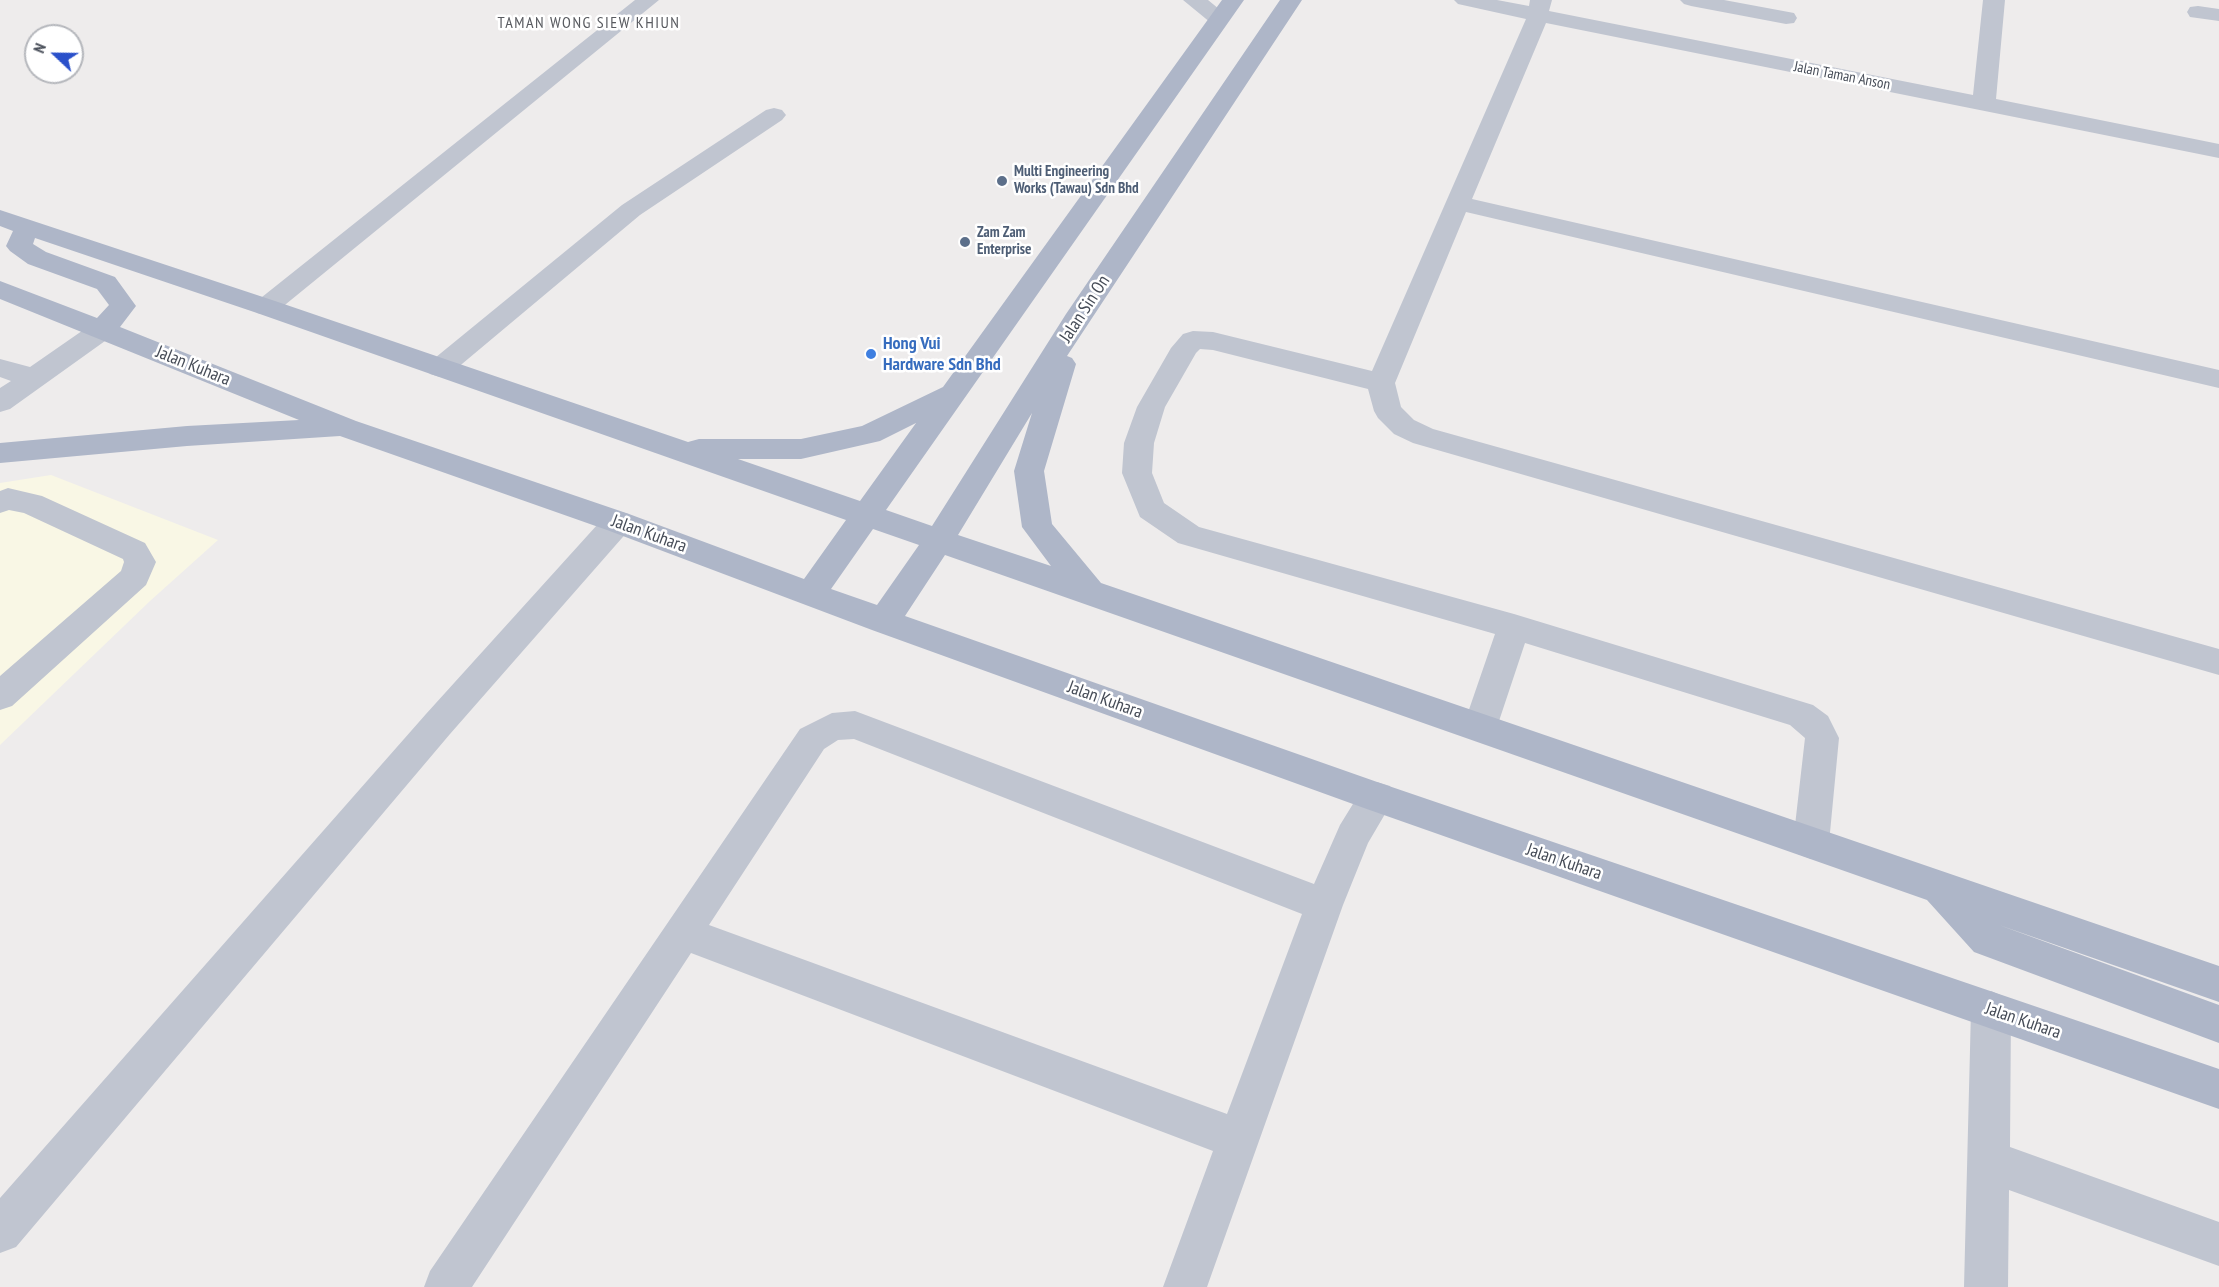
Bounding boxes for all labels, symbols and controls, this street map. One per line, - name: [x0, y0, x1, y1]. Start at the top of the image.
- district label: TAMAN WONG SIEW KHIUN: [498, 13, 680, 33]
- north arrow: [24, 24, 84, 84]
- text: N: [28, 40, 50, 56]
- street label: Jalan Taman Anson: [1792, 58, 1892, 94]
- place label: Multi Engineering Works (Tawau) Sdn Bhd: [1014, 163, 1139, 198]
- marker: Multi Engineering Works (Tawau) Sdn Bhd: [995, 174, 1009, 188]
- place label: Zam Zam Enterprise: [977, 224, 1032, 259]
- marker: Zam Zam Enterprise: [958, 235, 972, 249]
- street label: Jalan Sin On: [1055, 271, 1115, 347]
- place label: Hong Vui Hardware Sdn Bhd: [883, 333, 1001, 376]
- street label: Jalan Kuhara: [153, 341, 233, 391]
- marker: Hong Vui Hardware Sdn Bhd: [864, 347, 878, 361]
- street label: Jalan Kuhara: [609, 510, 689, 558]
- street label: Jalan Kuhara: [1065, 676, 1145, 724]
- street label: Jalan Kuhara: [1524, 839, 1604, 885]
- street label: Jalan Kuhara: [1983, 998, 2063, 1044]

